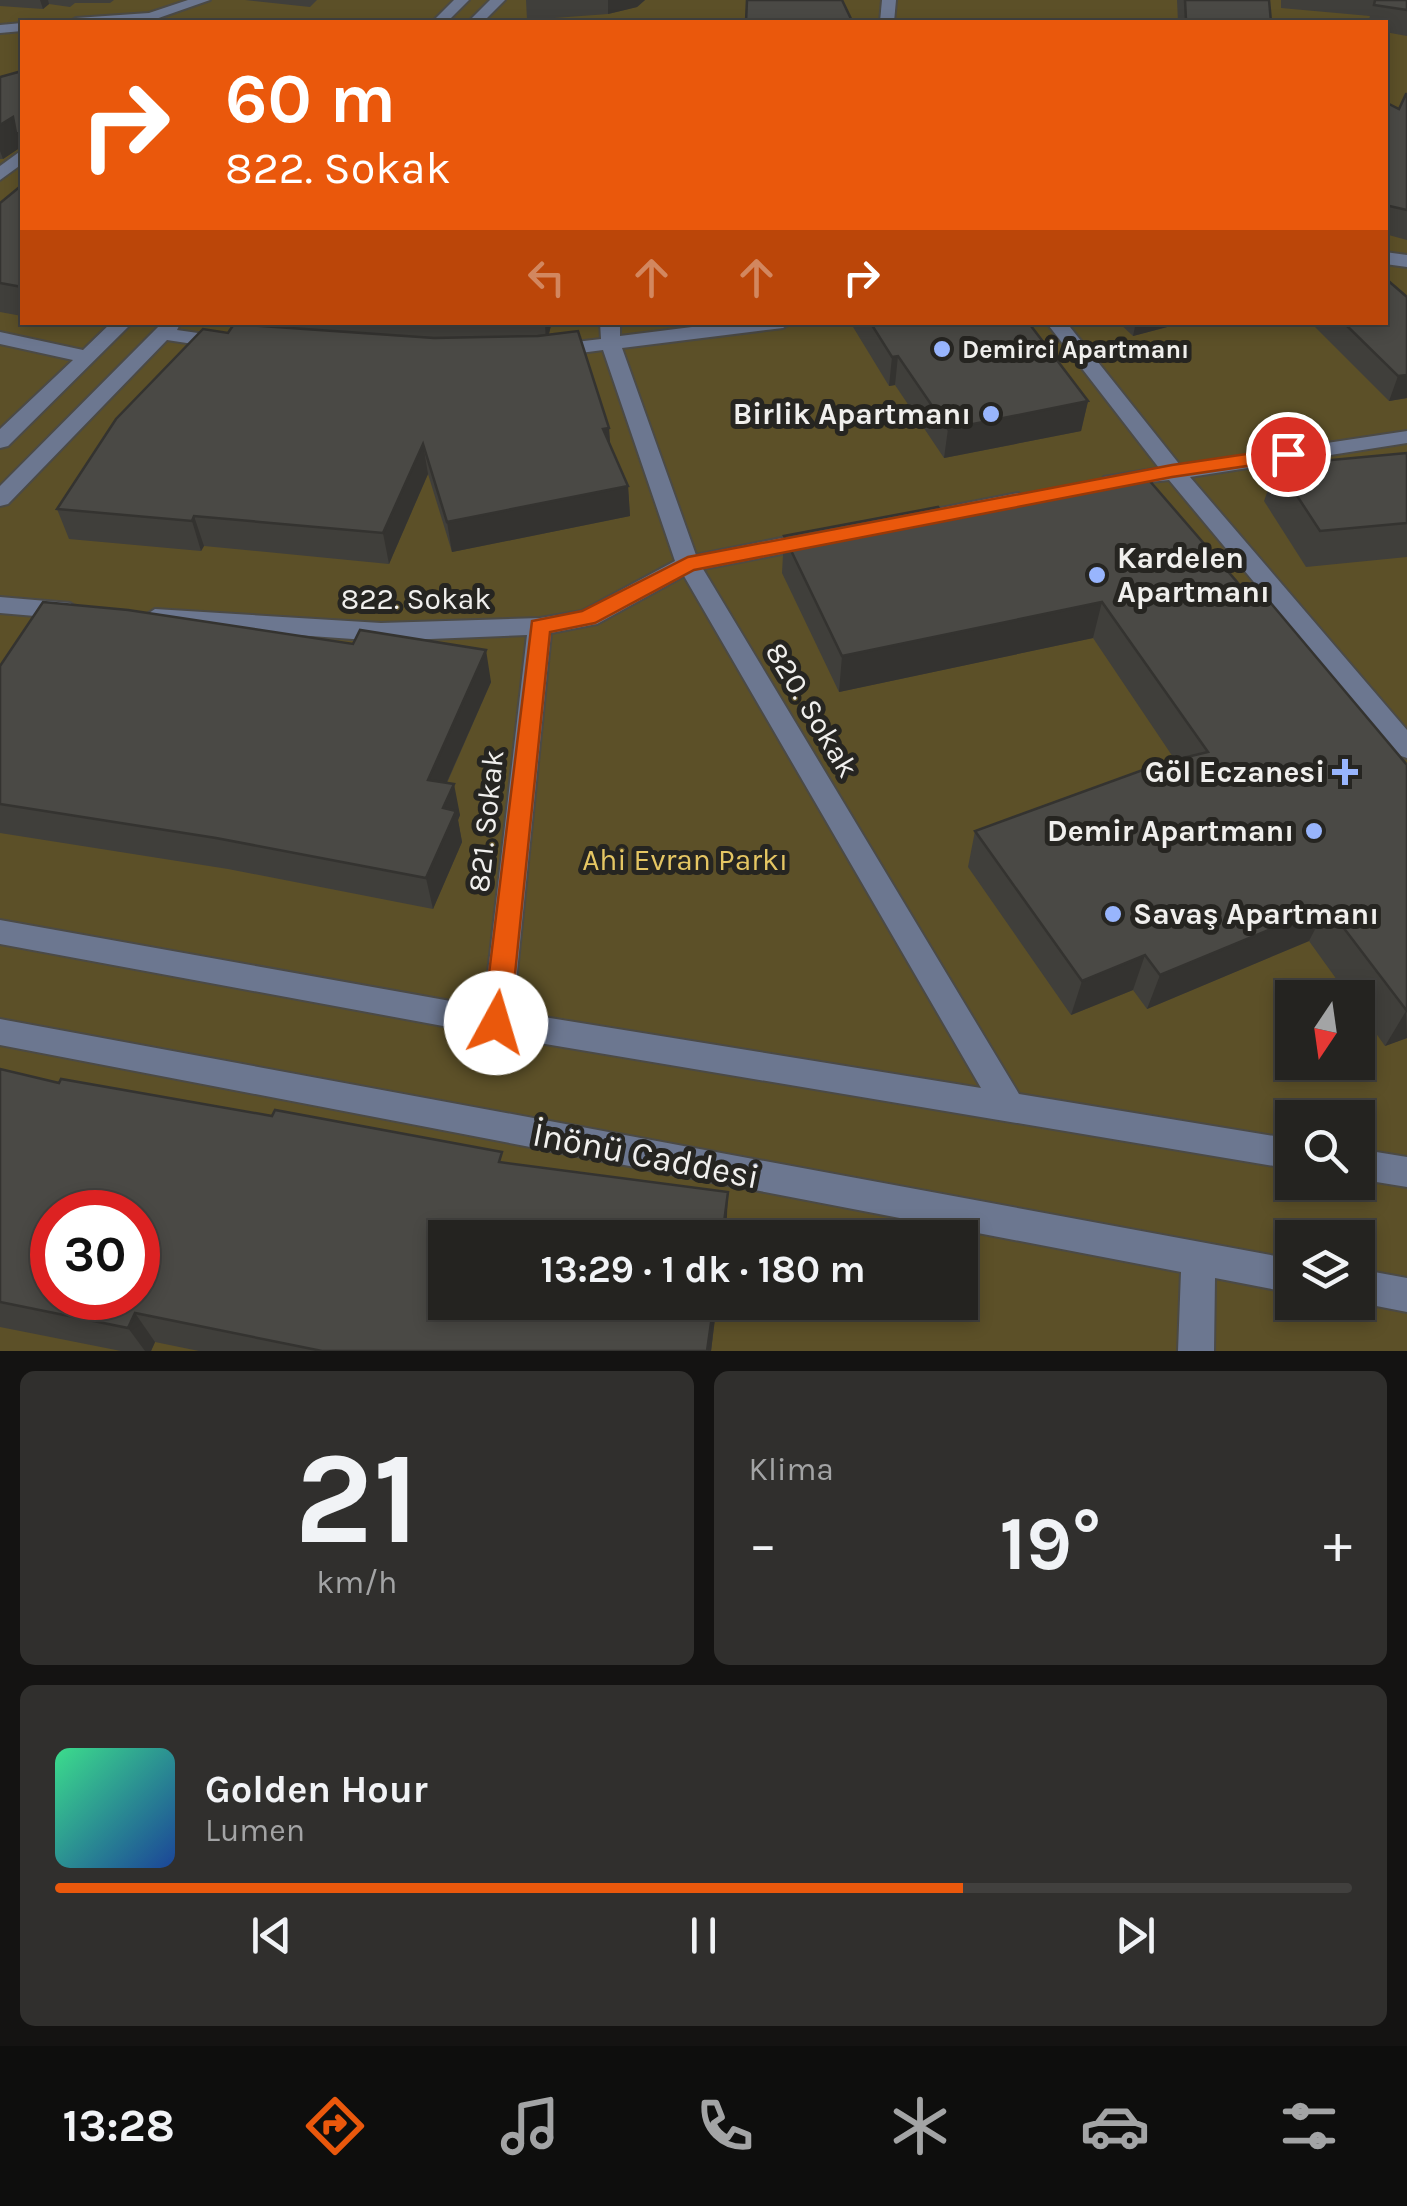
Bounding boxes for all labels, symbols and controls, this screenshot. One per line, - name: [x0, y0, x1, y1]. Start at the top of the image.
- text: 60 m: [225, 58, 396, 140]
- icon: right: [60, 60, 190, 190]
- text: 822. Sokak: [225, 142, 451, 194]
- icon: left: [519, 250, 574, 305]
- icon: ahead: [624, 250, 679, 305]
- icon: ahead: [729, 250, 784, 305]
- icon: right: [834, 250, 889, 305]
- place label: Demirci Apartmanı: [962, 335, 1189, 364]
- marker: Demirci Apartmanı: [931, 338, 953, 360]
- place label: Birlik Apartmanı: [733, 396, 971, 432]
- marker: Birlik Apartmanı: [980, 403, 1002, 425]
- pin: [1246, 412, 1331, 497]
- icon: arrive: [1261, 427, 1316, 482]
- place label: Kardelen Apartmanı: [1117, 540, 1270, 610]
- marker: Kardelen Apartmanı: [1086, 564, 1108, 586]
- street label: 822. Sokak: [341, 581, 491, 617]
- street label: 820. Sokak: [758, 636, 866, 784]
- street label: 821. Sokak: [461, 748, 511, 894]
- place label: Göl Eczanesi: [1145, 754, 1325, 790]
- marker: Göl Eczanesi: [1334, 761, 1356, 783]
- place label: Demir Apartmanı: [1047, 813, 1294, 849]
- marker: Demir Apartmanı: [1303, 820, 1325, 842]
- park label: Ahi Evran Parkı: [582, 842, 788, 878]
- place label: Savaş Apartmanı: [1133, 896, 1379, 932]
- marker: Savaş Apartmanı: [1102, 903, 1124, 925]
- position arrow: [444, 971, 548, 1075]
- north arrow: [1275, 980, 1375, 1080]
- map controls: [1275, 980, 1375, 1320]
- button: search: [1275, 1100, 1375, 1200]
- street label: İnönü Caddesi: [529, 1113, 763, 1198]
- speed limit sign: 30: [30, 1190, 160, 1320]
- button: layers: [1275, 1220, 1375, 1320]
- text: 13:29 · 1 dk · 180 m: [540, 1247, 866, 1292]
- text: 21: [294, 1423, 419, 1575]
- text: Klima: [749, 1451, 834, 1488]
- text: 19°: [999, 1500, 1101, 1588]
- text: −: [749, 1512, 777, 1576]
- text: +: [1323, 1512, 1352, 1576]
- text: km/h: [316, 1564, 397, 1601]
- text: Golden Hour: [205, 1767, 428, 1812]
- text: Lumen: [205, 1812, 305, 1849]
- icon: previous: [244, 1908, 299, 1963]
- icon: pause: [676, 1908, 731, 1963]
- icon: next: [1108, 1908, 1163, 1963]
- icon: directions: [300, 2091, 370, 2161]
- icon: music: [495, 2091, 565, 2161]
- icon: phone: [690, 2091, 760, 2161]
- icon: climate: [885, 2091, 955, 2161]
- icon: car: [1080, 2091, 1150, 2161]
- icon: filters: [1274, 2091, 1344, 2161]
- text: 13:28: [62, 2100, 175, 2152]

